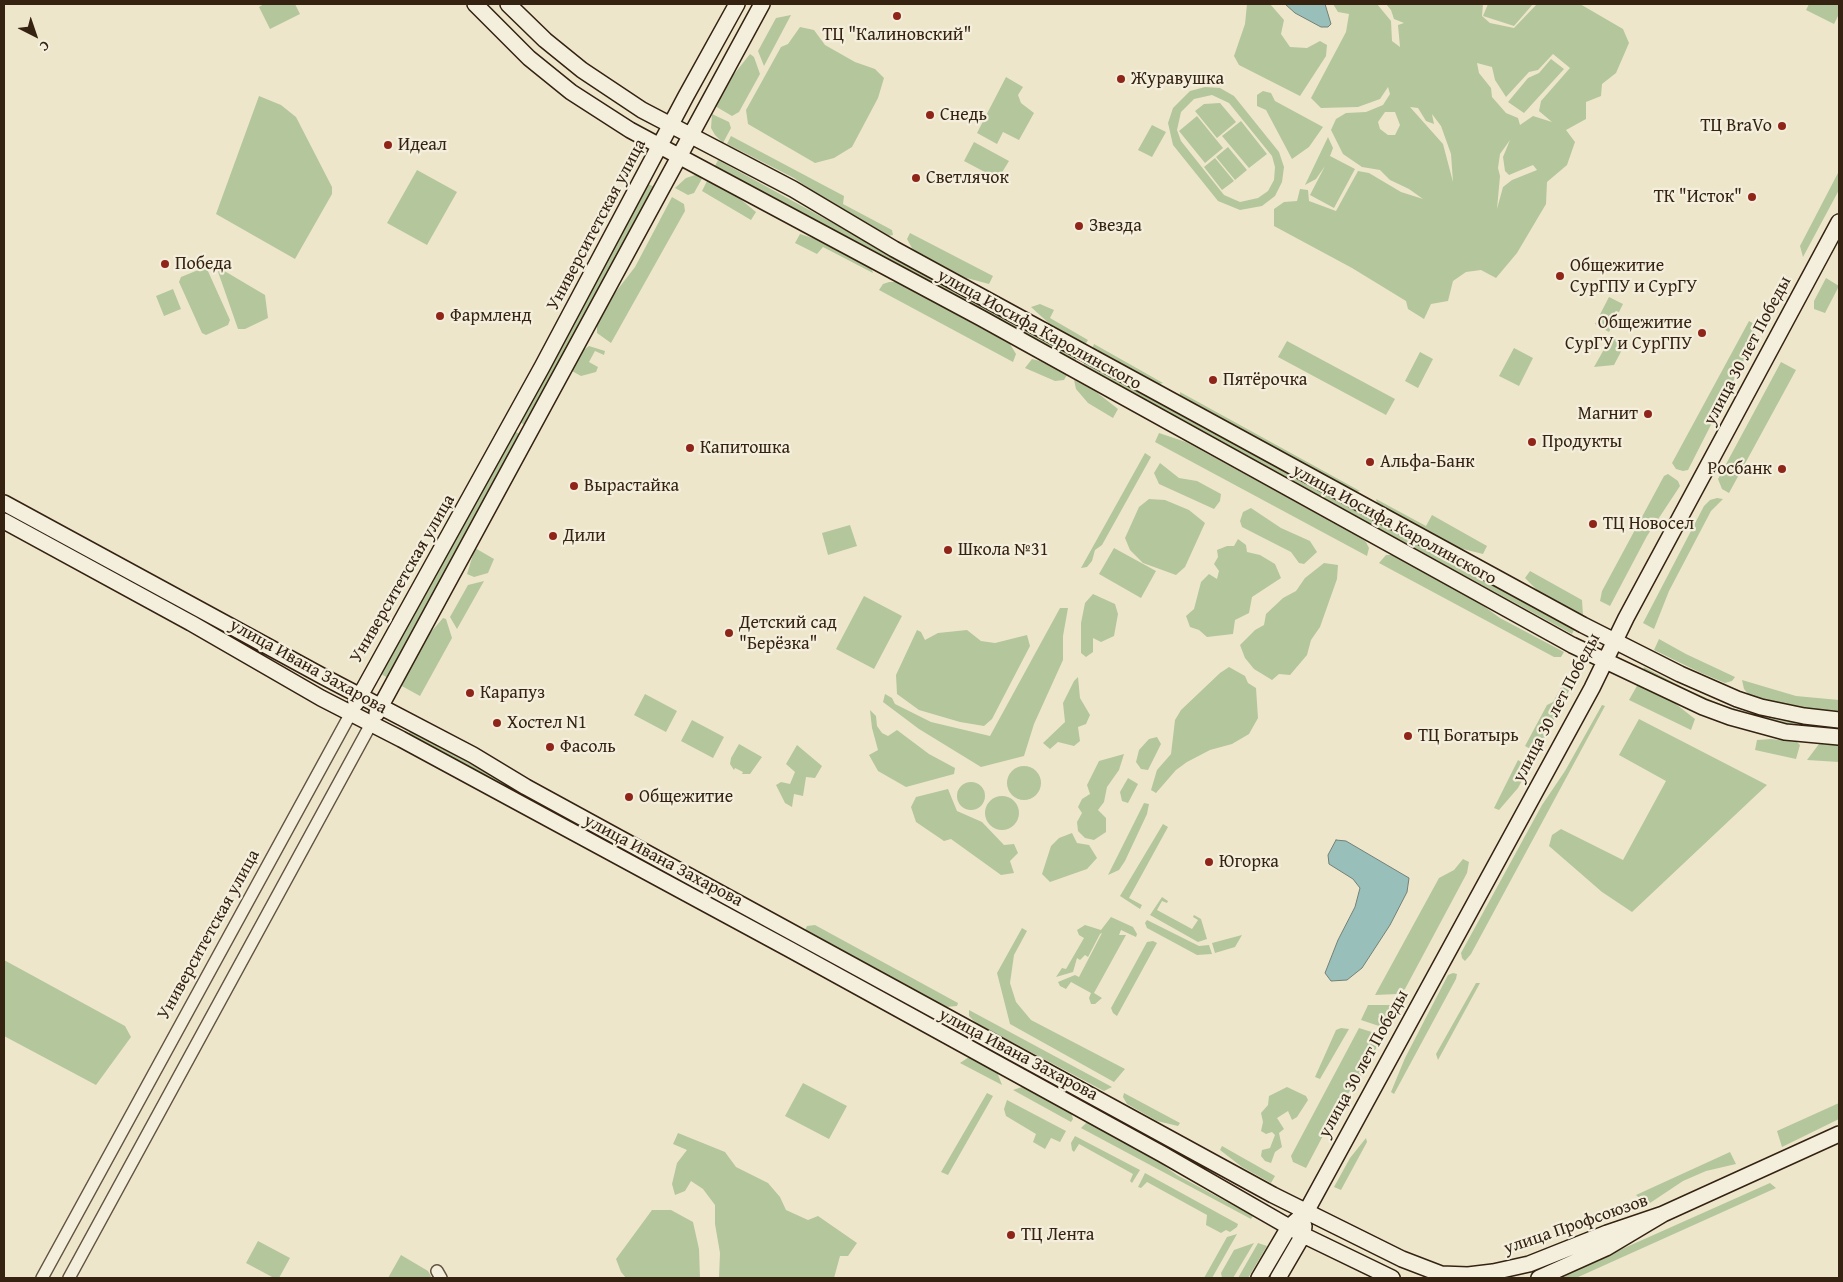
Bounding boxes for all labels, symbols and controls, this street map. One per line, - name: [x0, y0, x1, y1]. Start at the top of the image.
- north arrow: [10, 10, 60, 60]
- marker: ТЦ "Калиновский": [891, 10, 903, 22]
- place label: ТЦ "Калиновский": [823, 24, 971, 46]
- text: С: [35, 36, 54, 56]
- place label: Журавушка: [1131, 68, 1224, 90]
- marker: Журавушка: [1115, 73, 1127, 85]
- place label: Снедь: [940, 104, 987, 126]
- marker: Снедь: [924, 109, 936, 121]
- place label: ТЦ BraVo: [1700, 115, 1772, 137]
- marker: ТЦ BraVo: [1776, 120, 1788, 132]
- place label: Идеал: [398, 134, 447, 156]
- street label: Университетская улица: [543, 136, 651, 314]
- marker: Идеал: [382, 139, 394, 151]
- place label: Светлячок: [926, 167, 1009, 189]
- marker: Светлячок: [910, 172, 922, 184]
- place label: ТК "Исток": [1654, 186, 1742, 208]
- marker: ТК "Исток": [1746, 191, 1758, 203]
- place label: Звезда: [1089, 215, 1142, 237]
- marker: Звезда: [1073, 220, 1085, 232]
- place label: Победа: [175, 253, 232, 275]
- place label: Общежитие СурГПУ и СурГУ: [1570, 255, 1697, 298]
- marker: Победа: [159, 258, 171, 270]
- street label: улица Иосифа Каролинского: [933, 265, 1145, 395]
- marker: Общежитие СурГПУ и СурГУ: [1554, 270, 1566, 282]
- street label: улица 30 лет Победы: [1700, 273, 1796, 429]
- place label: Фармленд: [450, 305, 531, 327]
- marker: Фармленд: [434, 310, 446, 322]
- place label: Общежитие СурГУ и СурГПУ: [1565, 312, 1692, 354]
- marker: Общежитие СурГУ и СурГПУ: [1696, 327, 1708, 339]
- place label: Пятёрочка: [1223, 369, 1307, 391]
- marker: Пятёрочка: [1207, 374, 1219, 386]
- place label: Магнит: [1578, 403, 1638, 425]
- marker: Магнит: [1642, 408, 1654, 420]
- place label: Продукты: [1542, 431, 1622, 453]
- marker: Продукты: [1526, 436, 1538, 448]
- place label: Капитошка: [700, 437, 790, 459]
- marker: Капитошка: [684, 442, 696, 454]
- place label: Альфа-Банк: [1380, 451, 1475, 473]
- marker: Альфа-Банк: [1364, 456, 1376, 468]
- place label: Росбанк: [1708, 458, 1772, 480]
- street label: улица Иосифа Каролинского: [1288, 460, 1500, 590]
- marker: Росбанк: [1776, 463, 1788, 475]
- place label: Вырастайка: [584, 475, 679, 497]
- marker: Вырастайка: [568, 480, 580, 492]
- street label: Университетская улица: [346, 491, 460, 667]
- place label: ТЦ Новосел: [1603, 513, 1694, 535]
- marker: ТЦ Новосел: [1587, 518, 1599, 530]
- place label: Дили: [563, 525, 606, 547]
- marker: Дили: [547, 530, 559, 542]
- place label: Школа №31: [958, 539, 1048, 561]
- marker: Школа №31: [942, 544, 954, 556]
- place label: Детский сад "Берёзка": [739, 612, 837, 654]
- street label: улица Ивана Захарова: [225, 615, 391, 719]
- marker: Детский сад "Берёзка": [723, 627, 735, 639]
- street label: улица 30 лет Победы: [1509, 630, 1605, 786]
- place label: Карапуз: [480, 682, 545, 704]
- marker: Карапуз: [464, 687, 476, 699]
- place label: Хостел N1: [507, 712, 587, 734]
- marker: Хостел N1: [491, 717, 503, 729]
- place label: ТЦ Богатырь: [1418, 725, 1519, 747]
- marker: ТЦ Богатырь: [1402, 730, 1414, 742]
- place label: Фасоль: [560, 736, 616, 758]
- marker: Фасоль: [544, 741, 556, 753]
- place label: Общежитие: [639, 786, 733, 808]
- marker: Общежитие: [623, 791, 635, 803]
- street label: улица Ивана Захарова: [580, 810, 746, 912]
- street label: Университетская улица: [153, 846, 265, 1024]
- place label: Югорка: [1219, 851, 1279, 873]
- marker: Югорка: [1203, 856, 1215, 868]
- street label: улица 30 лет Победы: [1314, 986, 1414, 1142]
- street label: улица Ивана Захарова: [935, 1004, 1101, 1106]
- street label: улица Профсоюзов: [1501, 1190, 1651, 1260]
- place label: ТЦ Лента: [1021, 1224, 1094, 1246]
- marker: ТЦ Лента: [1005, 1229, 1017, 1241]

